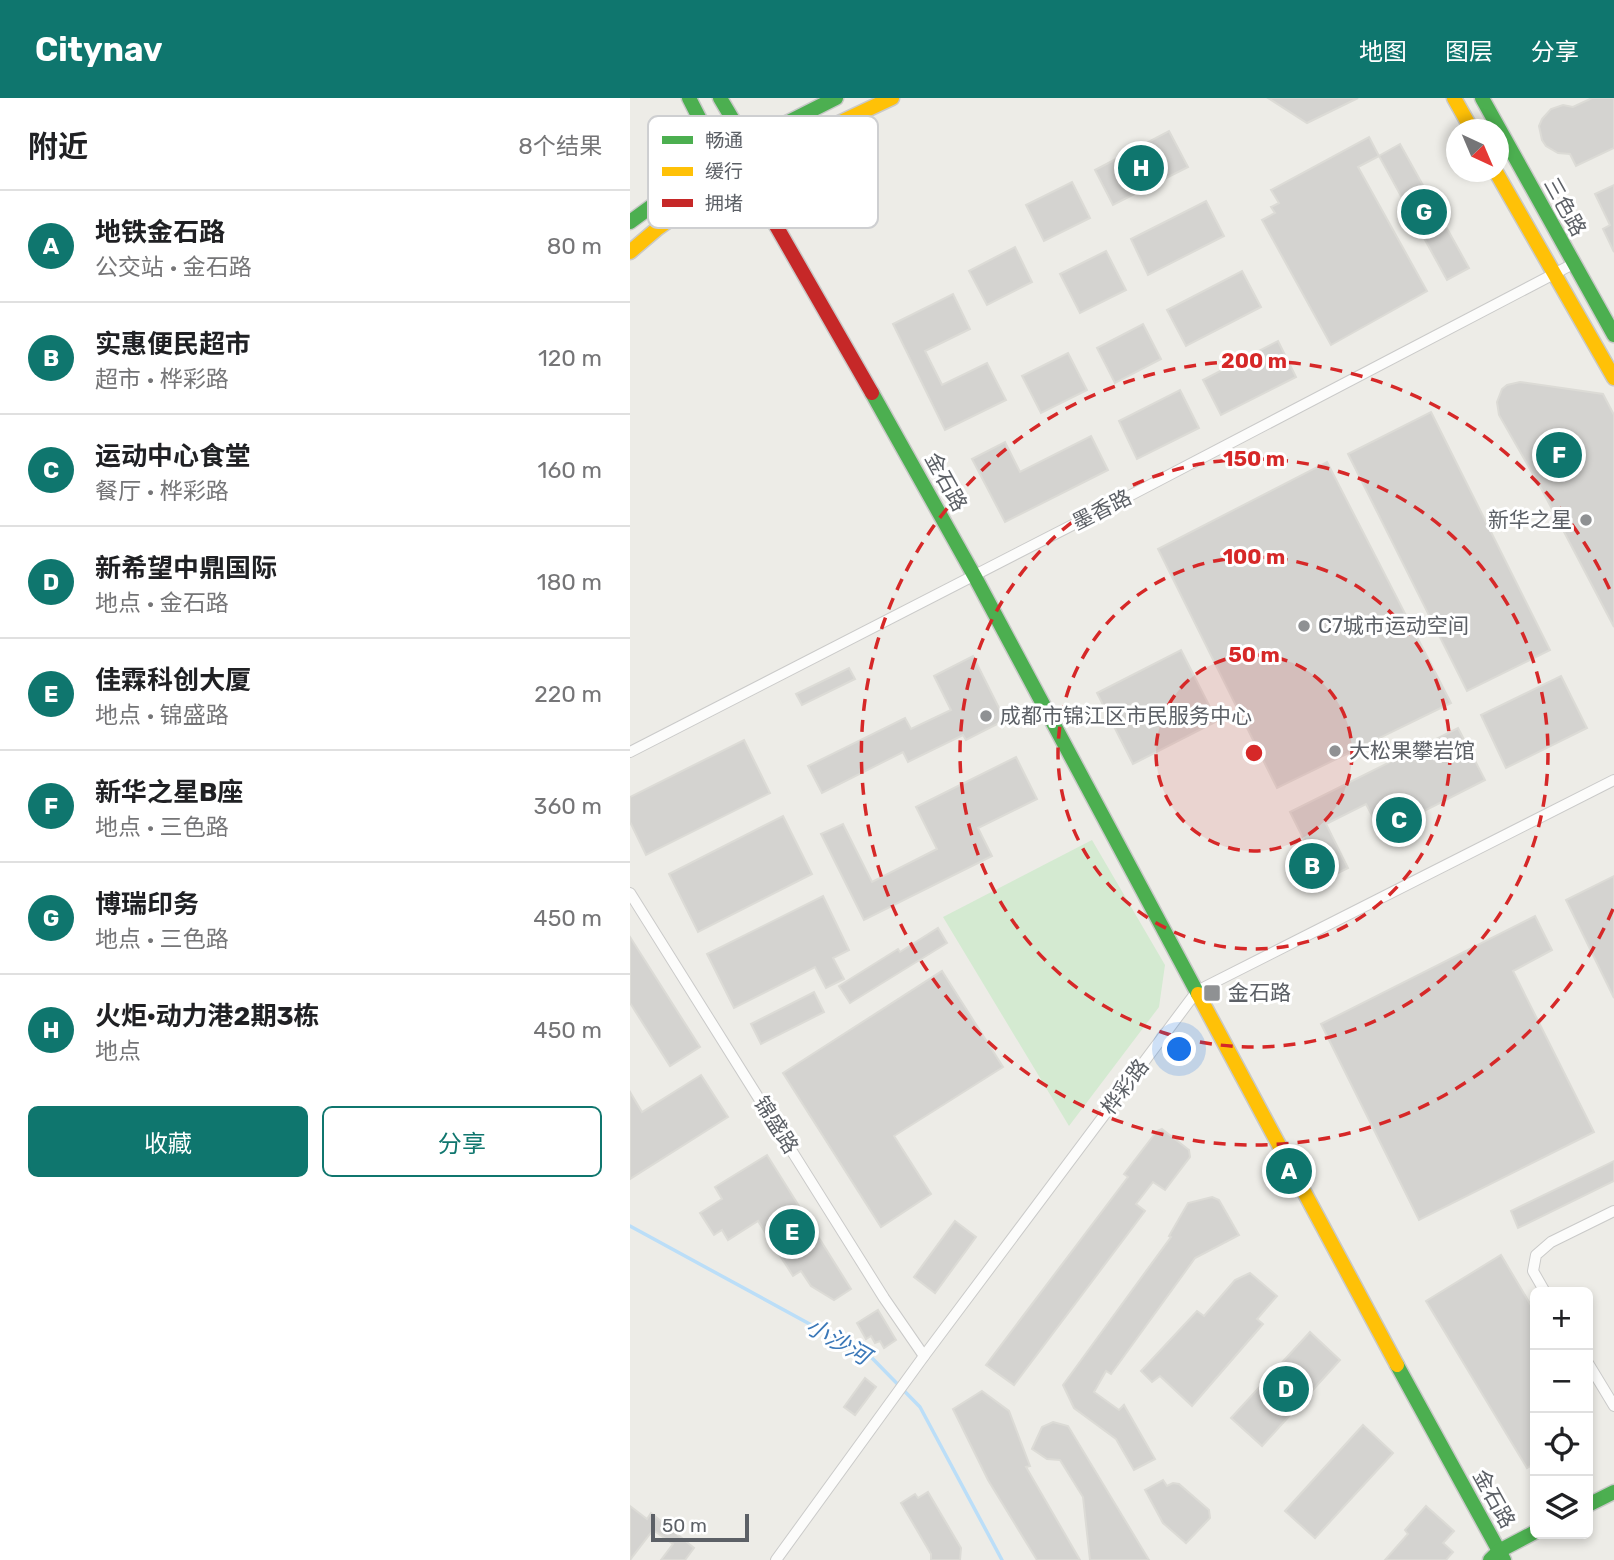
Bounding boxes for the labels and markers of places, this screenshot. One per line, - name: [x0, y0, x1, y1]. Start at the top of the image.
- pin: H: [1118, 142, 1164, 194]
- pin: G: [1401, 186, 1447, 238]
- pin: F: [1536, 429, 1582, 481]
- place label: 新华之星: [1488, 507, 1572, 532]
- marker: 新华之星: [1578, 512, 1594, 528]
- place label: C7城市运动空间: [1318, 613, 1469, 638]
- marker: C7城市运动空间: [1296, 618, 1312, 634]
- place label: 成都市锦江区市民服务中心: [1000, 703, 1252, 728]
- marker: 成都市锦江区市民服务中心: [978, 708, 994, 724]
- place label: 大松果攀岩馆: [1349, 738, 1475, 763]
- centre of rings: [1242, 741, 1266, 765]
- marker: 大松果攀岩馆: [1327, 743, 1343, 759]
- pin: C: [1376, 794, 1422, 846]
- pin: B: [1289, 840, 1335, 892]
- place label: 金石路: [1228, 980, 1291, 1005]
- marker: 金石路: [1202, 983, 1222, 1003]
- pin: A: [1266, 1145, 1312, 1197]
- pin: E: [769, 1206, 815, 1258]
- pin: D: [1263, 1363, 1309, 1415]

